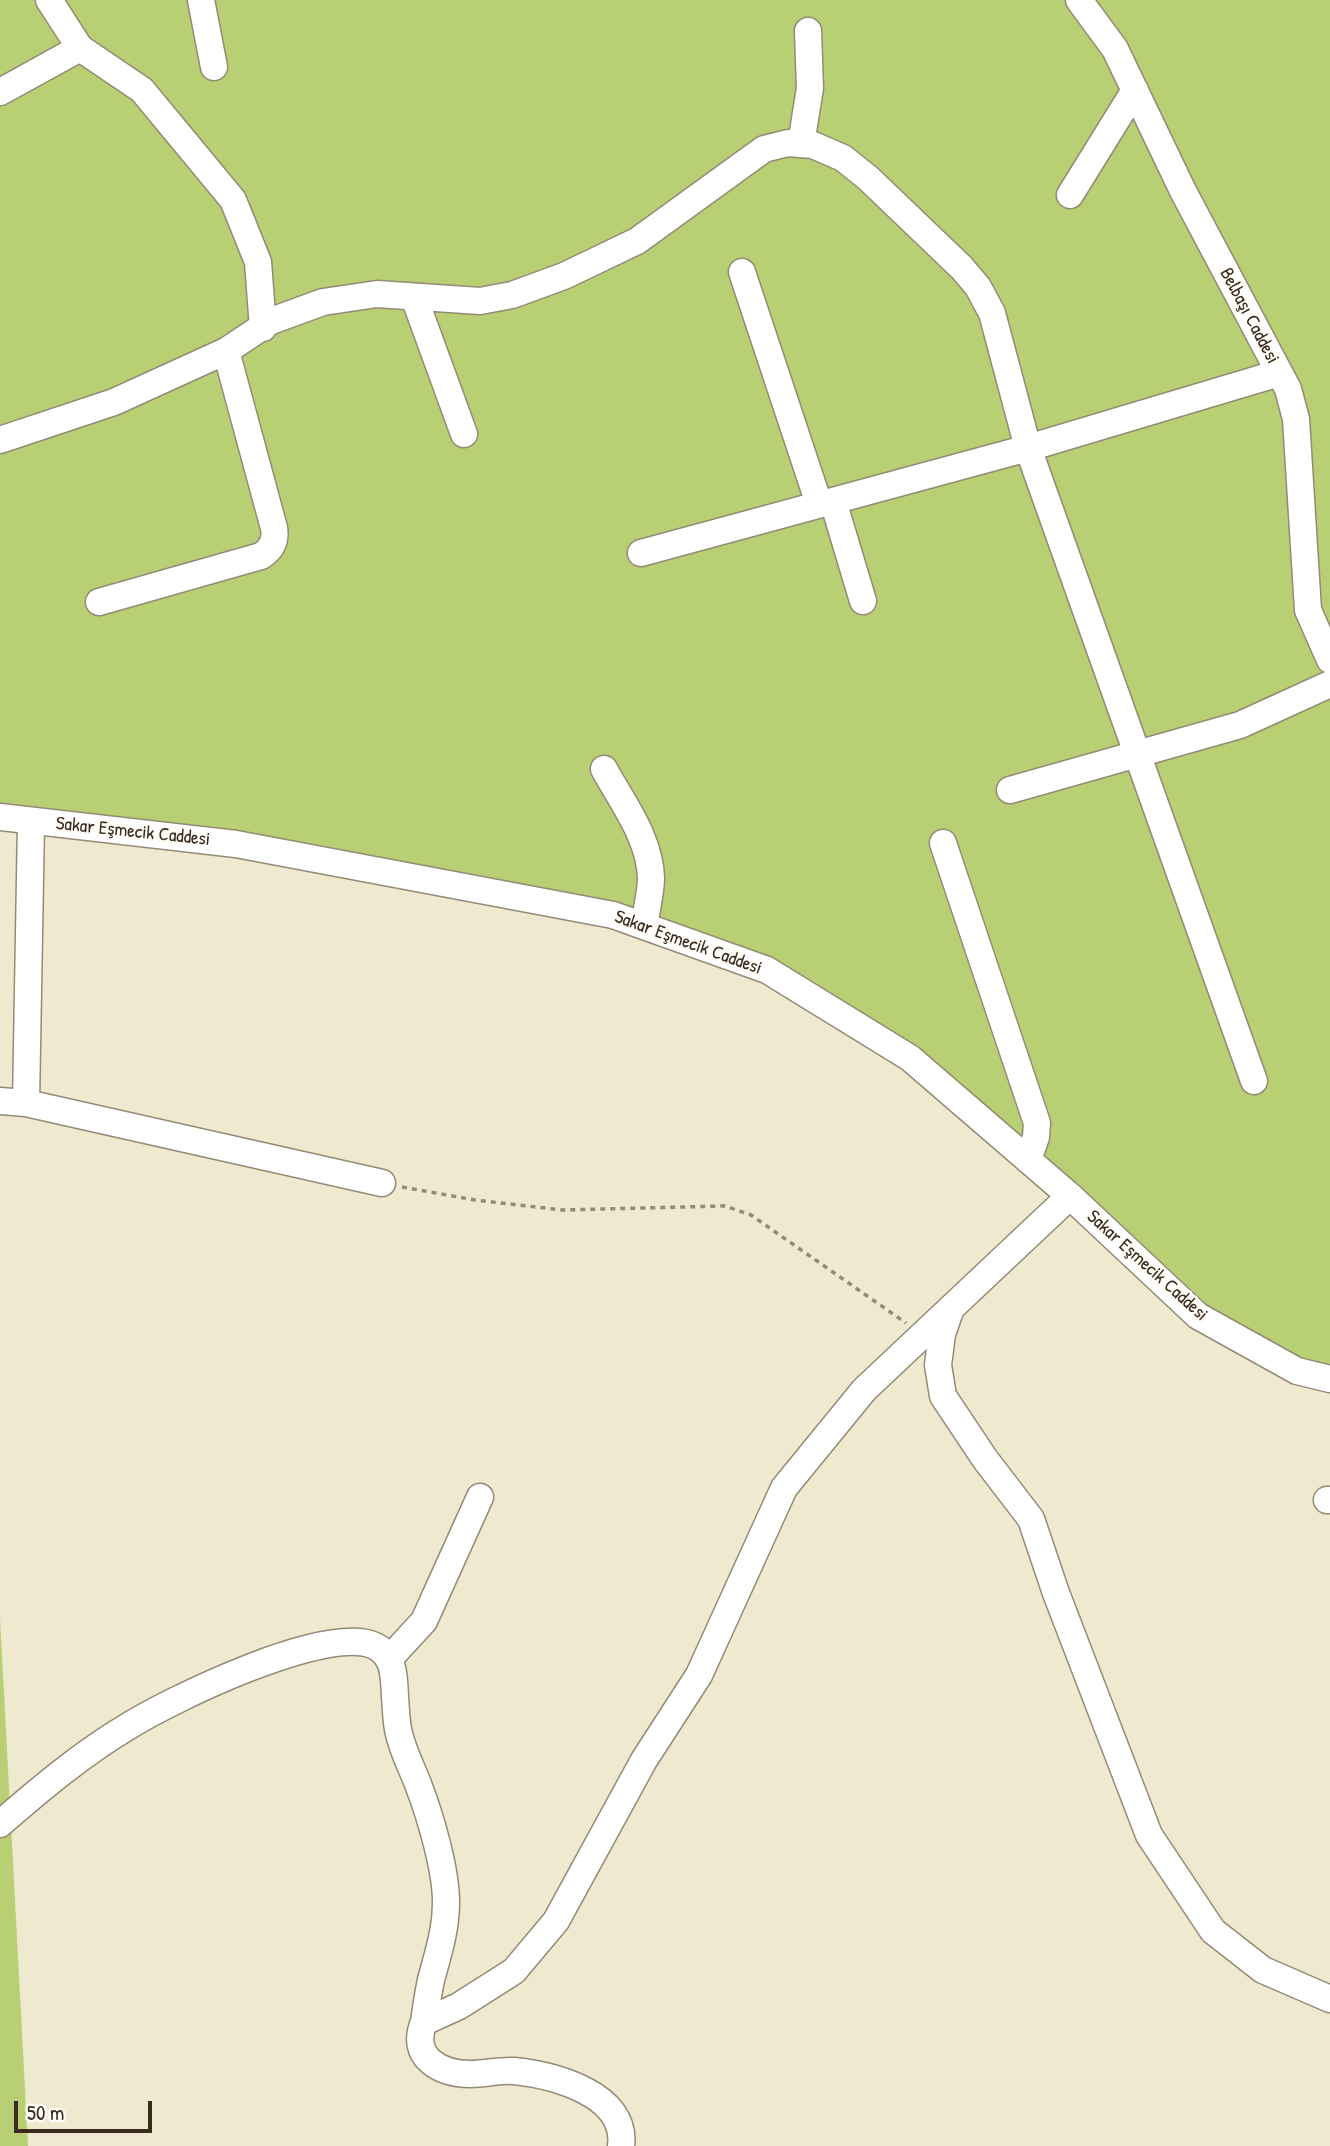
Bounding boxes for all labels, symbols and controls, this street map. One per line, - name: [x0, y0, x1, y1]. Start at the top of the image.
- street label: Belbaşı Caddesi: [1214, 264, 1284, 368]
- street label: Sakar Eşmecik Caddesi: [55, 813, 211, 851]
- street label: Sakar Eşmecik Caddesi: [611, 906, 765, 980]
- street label: Sakar Eşmecik Caddesi: [1082, 1206, 1212, 1326]
- scale bar: [18, 2086, 156, 2130]
- text: 50 m: [27, 2098, 64, 2127]

